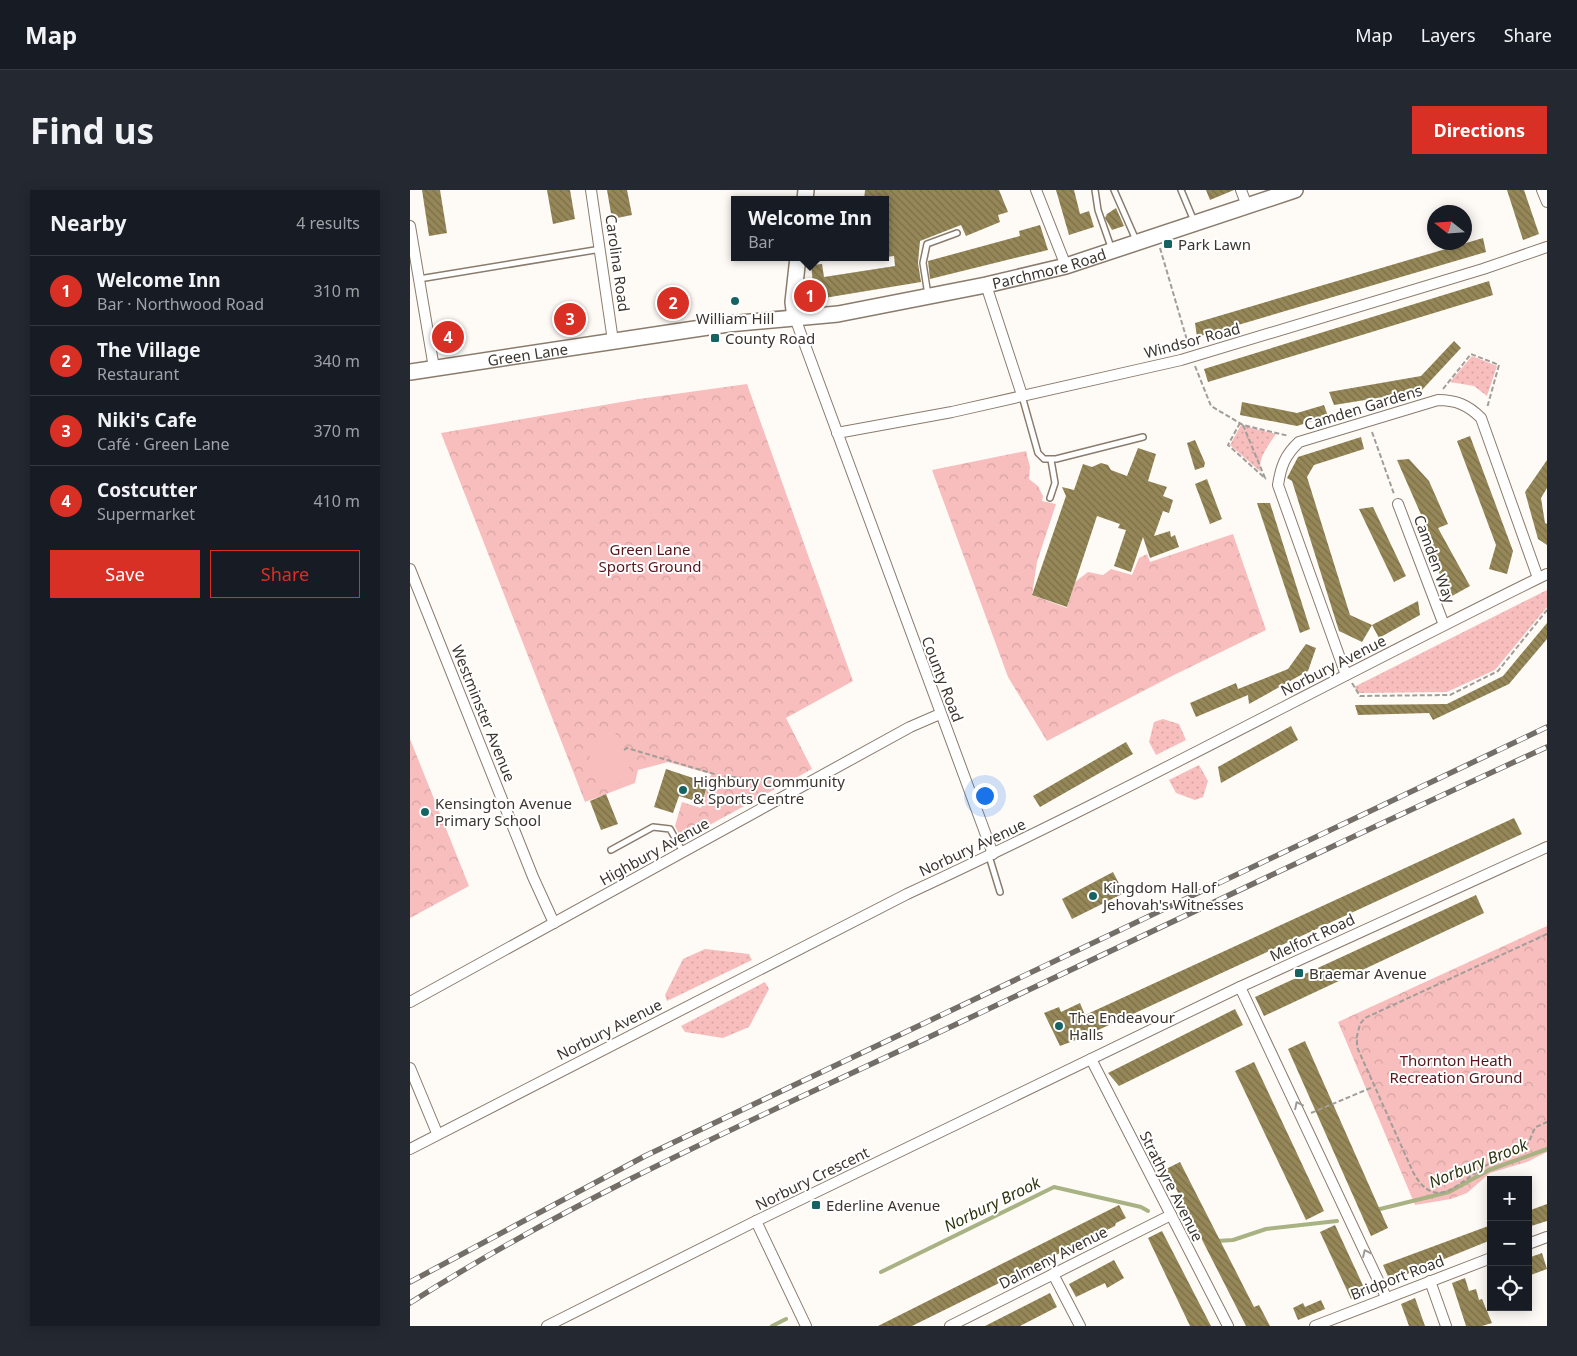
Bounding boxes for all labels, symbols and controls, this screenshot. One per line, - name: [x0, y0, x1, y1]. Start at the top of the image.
- text: Map: [25, 18, 77, 51]
- text: Map: [1355, 23, 1393, 47]
- text: Layers: [1421, 23, 1476, 47]
- text: Share: [1504, 23, 1552, 47]
- button: Directions: [1412, 106, 1547, 154]
- text: Find us: [30, 107, 154, 154]
- popup: [731, 196, 889, 261]
- text: Welcome Inn: [748, 205, 872, 231]
- north arrow: [1427, 205, 1472, 250]
- text: Nearby: [50, 209, 126, 237]
- text: 4 results: [296, 212, 360, 234]
- street label: Carolina Road: [601, 213, 635, 313]
- text: Bar: [748, 231, 774, 253]
- place label: Park Lawn: [1178, 234, 1251, 254]
- marker: Park Lawn: [1162, 238, 1174, 250]
- street label: Parchmore Road: [990, 243, 1109, 293]
- text: Welcome Inn: [97, 267, 221, 293]
- pin: 1: [794, 277, 826, 315]
- text: 1: [61, 280, 71, 302]
- text: 310 m: [313, 280, 360, 302]
- pin: 2: [657, 284, 689, 322]
- text: Bar · Northwood Road: [97, 293, 264, 315]
- marker: William Hill: [729, 295, 741, 307]
- pin: 3: [554, 300, 586, 338]
- place label: William Hill: [696, 308, 774, 328]
- pin: 4: [432, 318, 464, 356]
- street label: Windsor Road: [1142, 318, 1242, 362]
- place label: County Road: [725, 328, 815, 348]
- marker: County Road: [709, 332, 721, 344]
- text: The Village: [97, 337, 201, 363]
- street label: Green Lane: [486, 338, 569, 370]
- text: 2: [61, 350, 71, 372]
- text: 340 m: [313, 350, 360, 372]
- text: Restaurant: [97, 363, 179, 385]
- street label: Camden Gardens: [1302, 380, 1424, 434]
- text: Niki's Cafe: [97, 407, 197, 433]
- text: 3: [61, 420, 71, 442]
- text: 370 m: [313, 420, 360, 442]
- text: Café · Green Lane: [97, 433, 230, 455]
- text: Costcutter: [97, 477, 197, 503]
- text: 4: [61, 490, 71, 512]
- text: 410 m: [313, 490, 360, 512]
- text: Supermarket: [97, 503, 195, 525]
- street label: Camden Way: [1410, 512, 1460, 606]
- park label: Green Lane Sports Ground: [599, 539, 701, 576]
- button: Save: [50, 550, 200, 598]
- button: Share: [210, 550, 360, 598]
- street label: Norbury Avenue: [1277, 630, 1389, 700]
- street label: County Road: [918, 633, 968, 725]
- street label: Westminster Avenue: [447, 642, 521, 784]
- place label: Highbury Community & Sports Centre: [693, 771, 845, 808]
- your location: [972, 783, 998, 809]
- marker: Highbury Community & Sports Centre: [677, 784, 689, 796]
- place label: Kensington Avenue Primary School: [435, 793, 572, 830]
- marker: Kensington Avenue Primary School: [419, 806, 431, 818]
- street label: Highbury Avenue: [596, 813, 712, 889]
- street label: Norbury Avenue: [915, 814, 1029, 880]
- place label: Kingdom Hall of Jehovah's Witnesses: [1101, 877, 1244, 914]
- marker: Kingdom Hall of Jehovah's Witnesses: [1087, 890, 1099, 902]
- street label: Melfort Road: [1266, 909, 1358, 965]
- place label: Braemar Avenue: [1309, 963, 1427, 983]
- marker: Braemar Avenue: [1293, 967, 1305, 979]
- street label: Norbury Avenue: [553, 994, 665, 1064]
- place label: The Endeavour Halls: [1069, 1007, 1175, 1044]
- marker: The Endeavour Halls: [1053, 1020, 1065, 1032]
- park label: Thornton Heath Recreation Ground: [1390, 1050, 1522, 1087]
- one-way arrow: [1294, 1101, 1304, 1110]
- street label: Strathyre Avenue: [1136, 1127, 1208, 1245]
- water label: Norbury Brook: [1425, 1133, 1532, 1193]
- street label: Norbury Crescent: [752, 1142, 873, 1214]
- water label: Norbury Brook: [940, 1171, 1045, 1237]
- map controls: [1487, 1176, 1532, 1311]
- button: +: [1487, 1176, 1532, 1221]
- place label: Ederline Avenue: [826, 1195, 940, 1215]
- marker: Ederline Avenue: [810, 1199, 822, 1211]
- street label: Dalmeny Avenue: [995, 1221, 1111, 1293]
- button: −: [1487, 1221, 1532, 1266]
- one-way arrow: [1362, 1249, 1372, 1258]
- street label: Bridport Road: [1347, 1250, 1447, 1304]
- button: locate: [1487, 1266, 1532, 1311]

